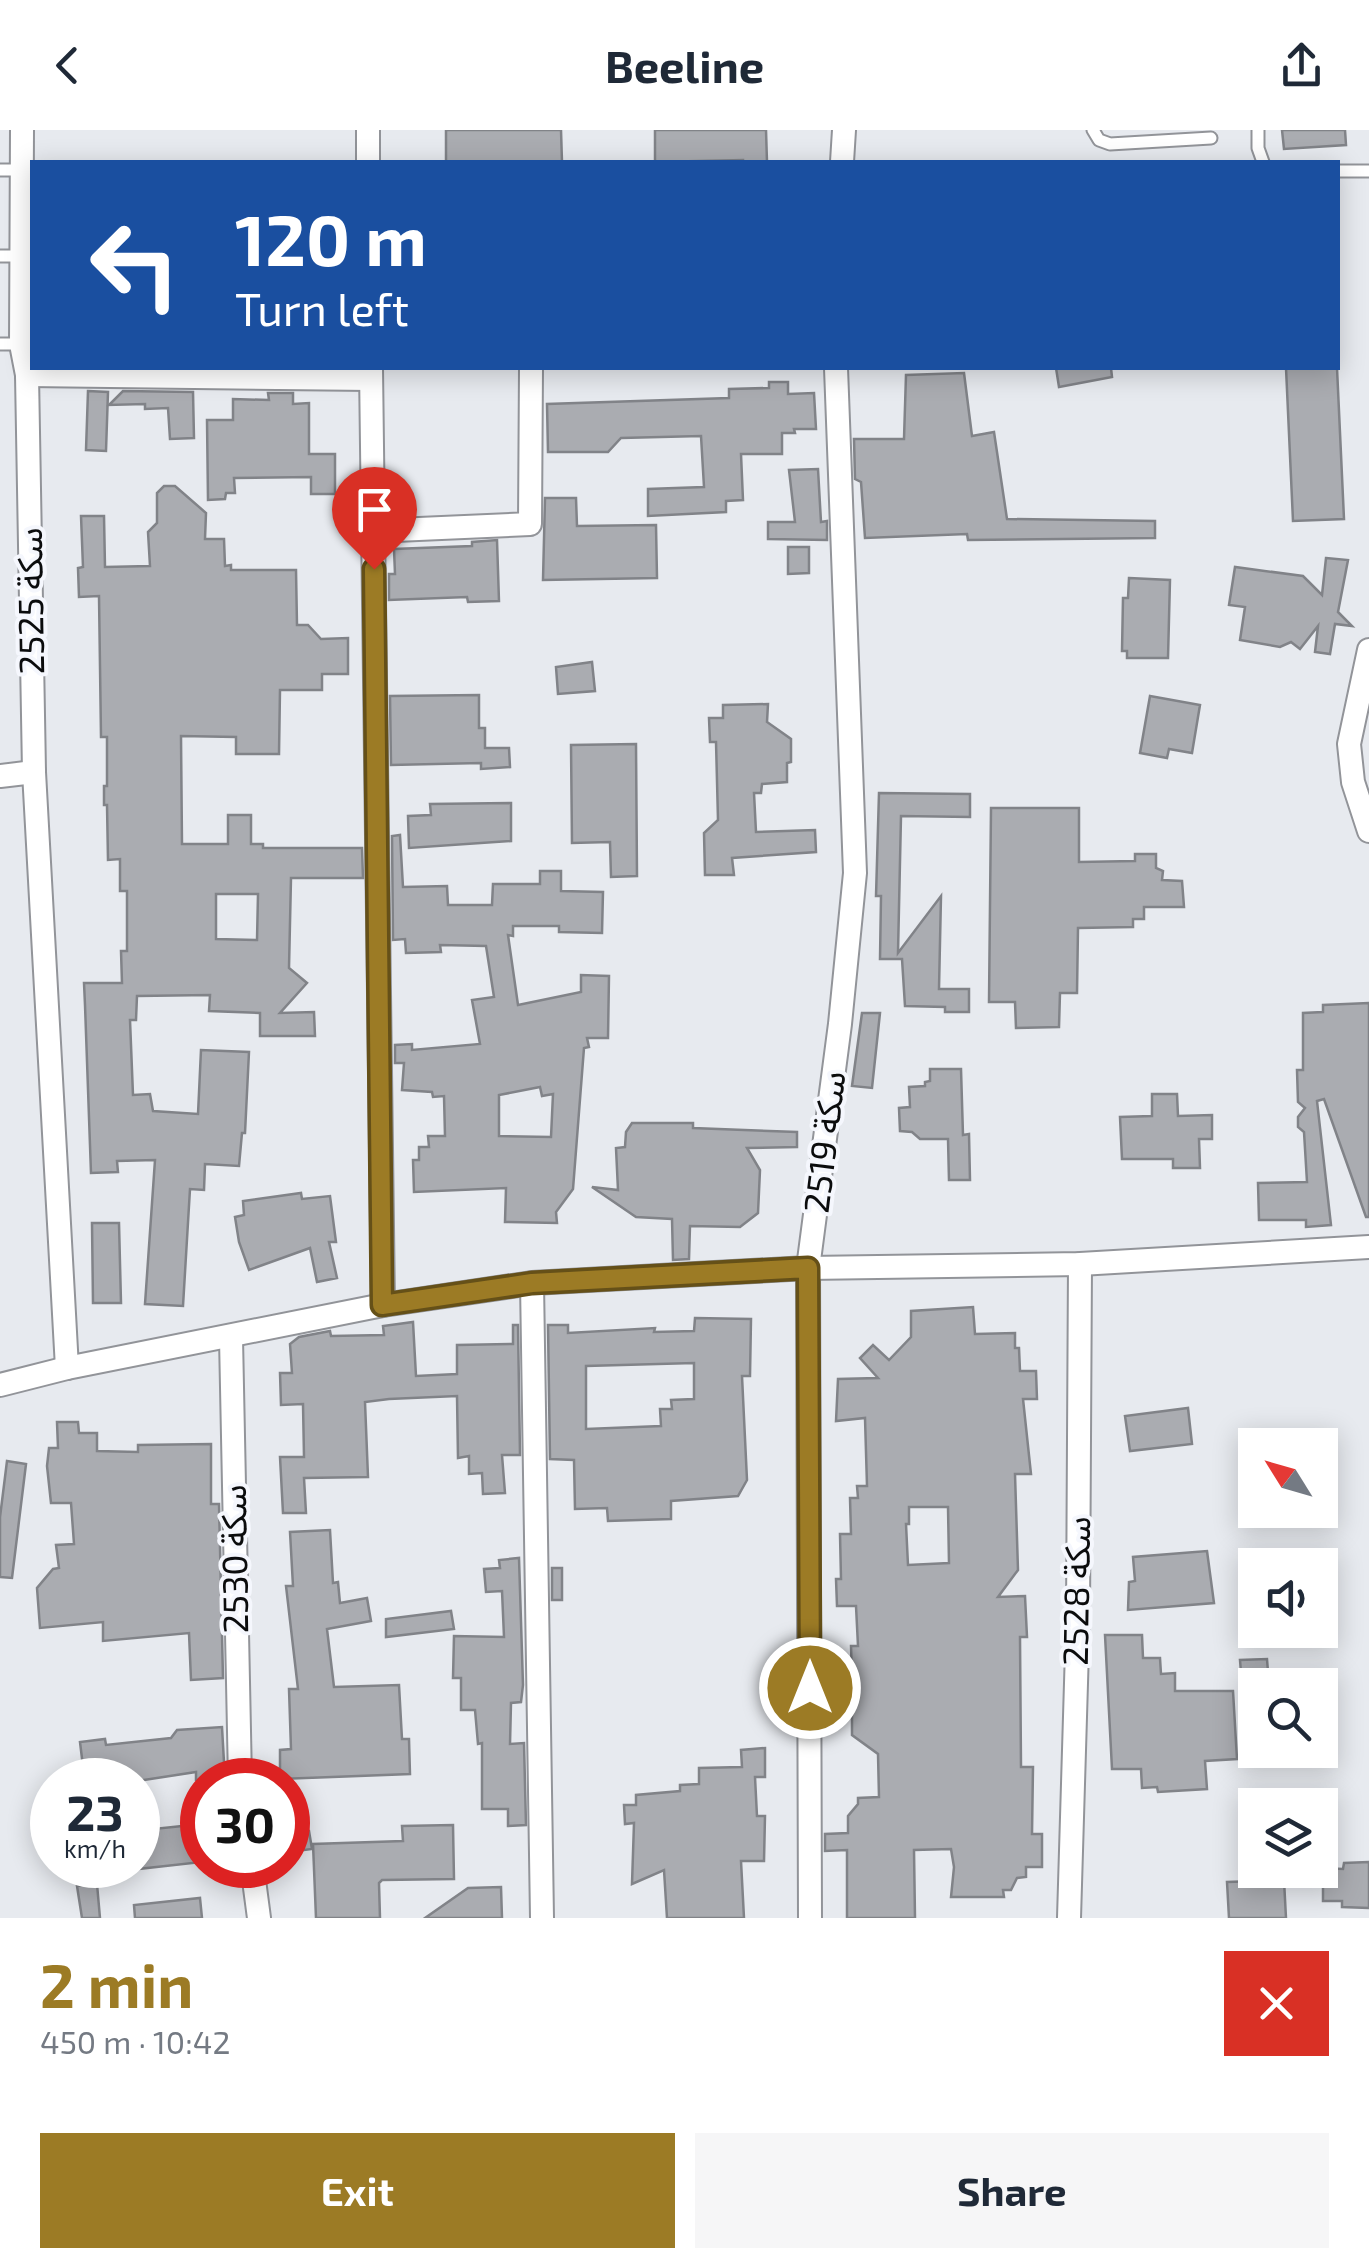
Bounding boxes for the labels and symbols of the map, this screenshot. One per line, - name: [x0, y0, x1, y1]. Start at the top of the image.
- pin: [332, 467, 417, 570]
- street label: سكة 2525: [7, 527, 51, 675]
- street label: سكة 2519: [793, 1069, 853, 1215]
- north arrow: [1238, 1428, 1338, 1528]
- street label: سكة 2530: [211, 1484, 255, 1634]
- street label: سكة 2528: [1053, 1516, 1097, 1666]
- position arrow: [758, 1636, 862, 1740]
- speed limit sign: 30: [180, 1758, 310, 1888]

